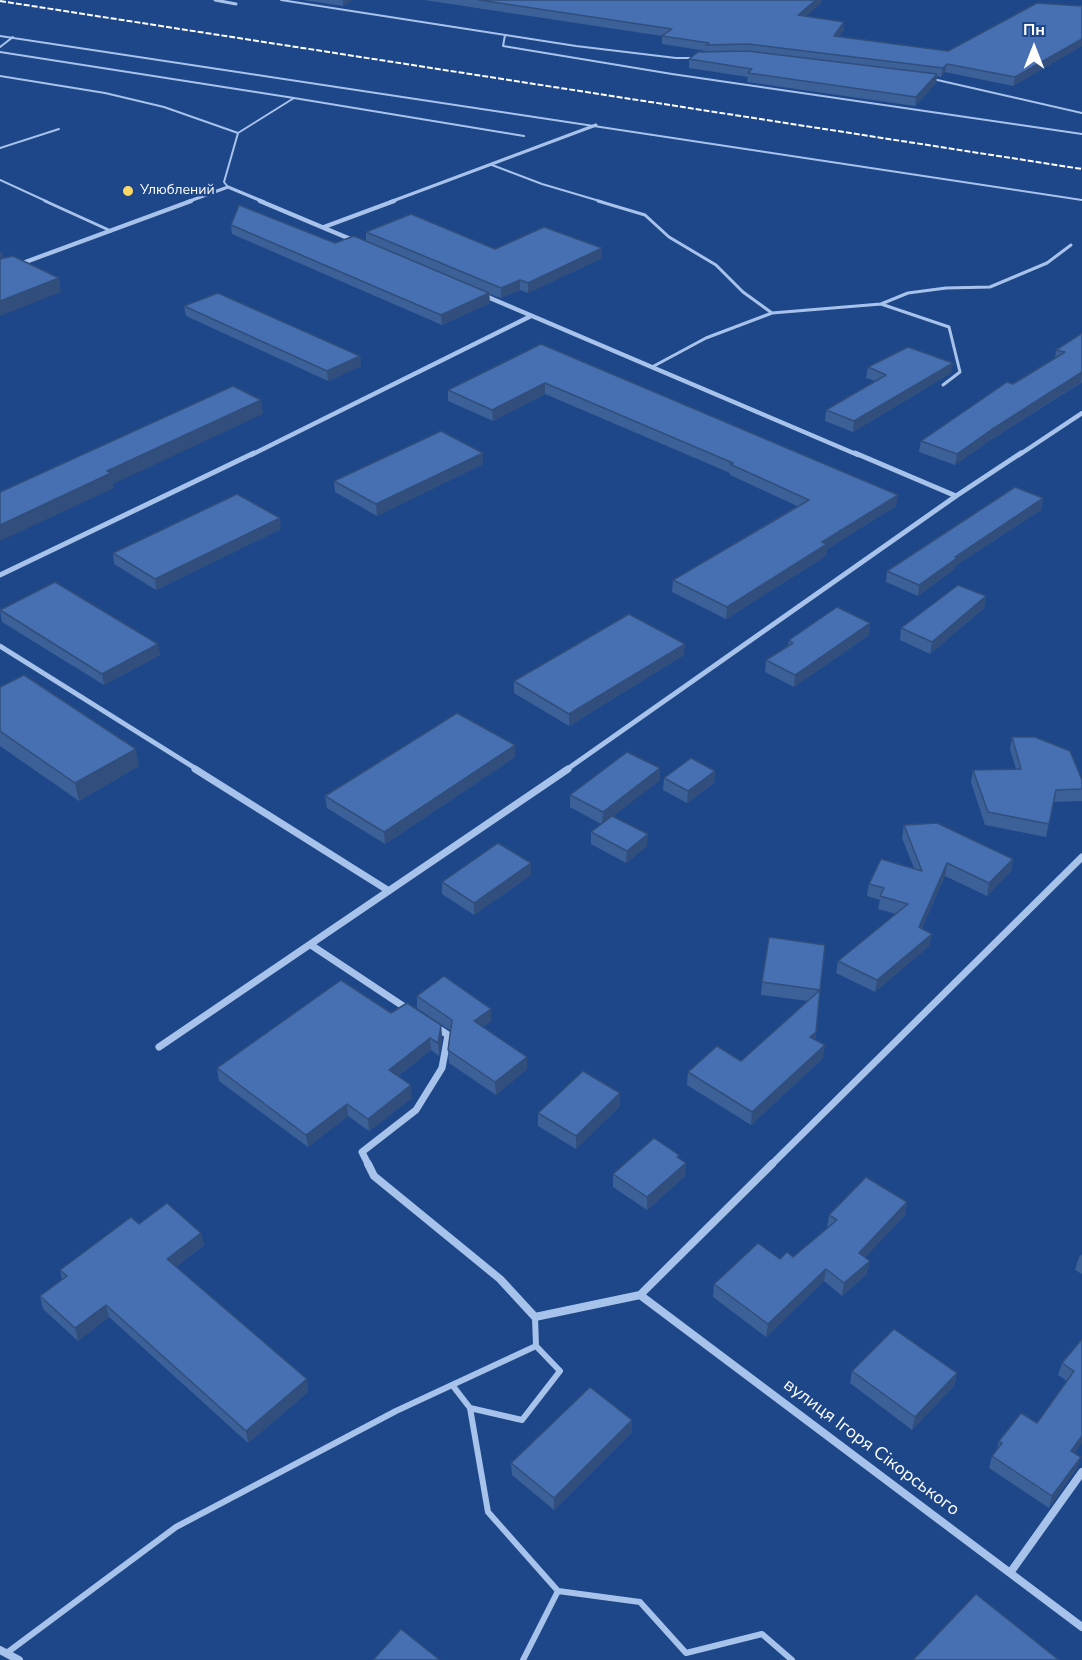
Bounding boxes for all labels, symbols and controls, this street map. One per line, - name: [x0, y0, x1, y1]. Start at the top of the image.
- north arrow: [1004, 18, 1064, 78]
- text: Пн: [1023, 19, 1045, 41]
- place label: Улюблений: [140, 183, 215, 199]
- marker: Улюблений: [121, 184, 135, 198]
- street label: вулиця Ігоря Сікорського: [779, 1375, 963, 1521]

